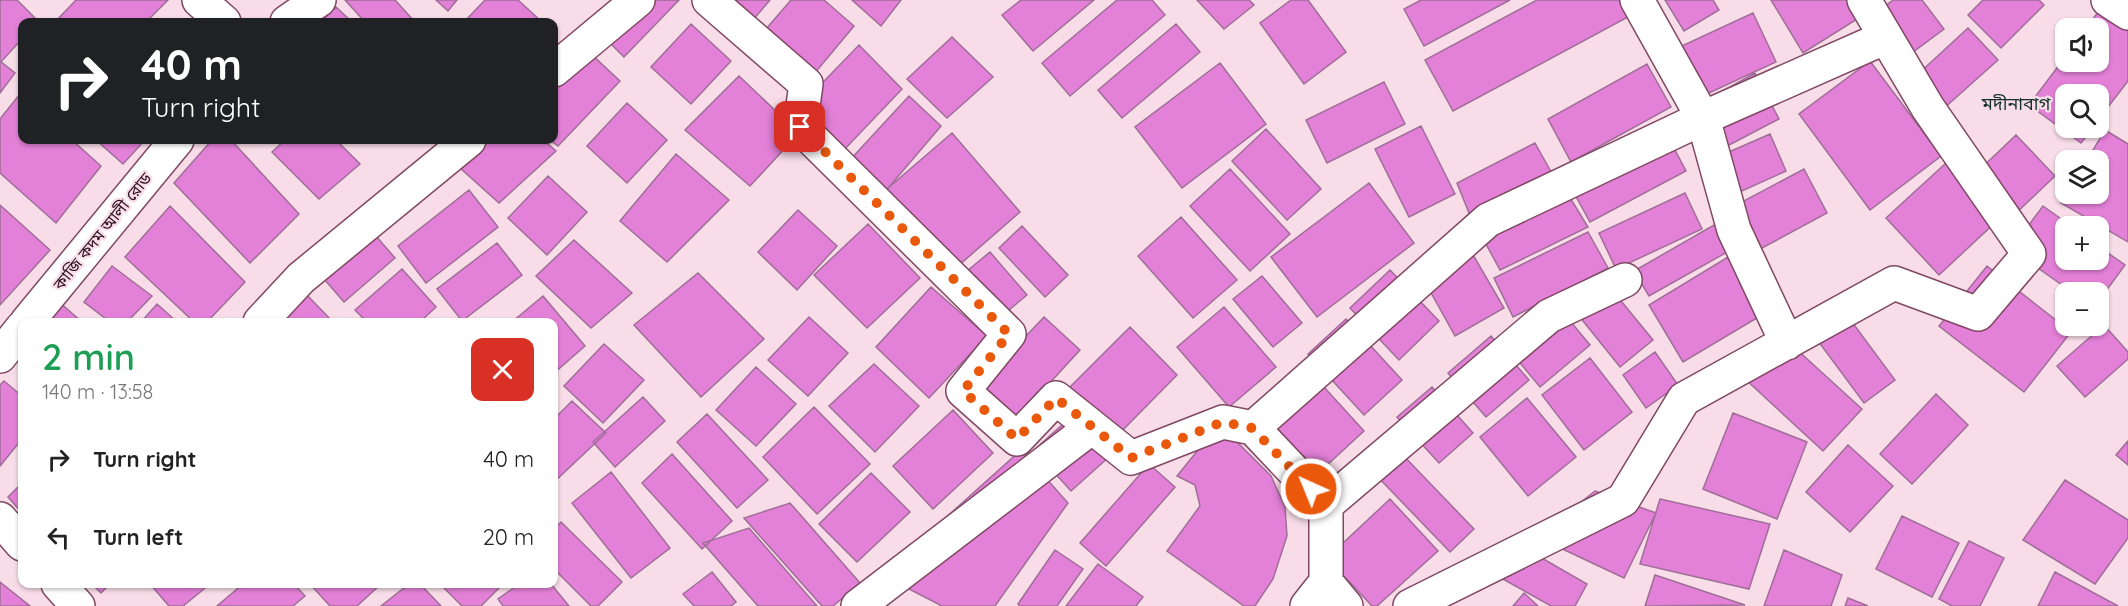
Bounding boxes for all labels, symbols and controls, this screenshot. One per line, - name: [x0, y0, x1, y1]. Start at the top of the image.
- map controls: [2055, 18, 2109, 336]
- button: sound: [2055, 18, 2109, 72]
- text: 40 m: [141, 38, 242, 91]
- icon: right: [42, 42, 120, 120]
- button: search: [2055, 84, 2109, 138]
- text: Turn right: [141, 90, 260, 124]
- district label: মদীনাবাগ: [1981, 92, 2051, 115]
- pin: [774, 101, 825, 152]
- icon: arrive: [783, 110, 816, 143]
- button: layers: [2055, 150, 2109, 204]
- street label: কাজি কদম আলী রোড: [48, 168, 156, 295]
- button: +: [2055, 216, 2109, 270]
- button: −: [2055, 282, 2109, 336]
- text: 2 min: [42, 334, 135, 379]
- button: close: [471, 338, 534, 401]
- text: 140 m · 13:58: [42, 379, 153, 404]
- icon: right: [42, 443, 75, 476]
- text: Turn right: [93, 445, 197, 473]
- text: 40 m: [483, 445, 534, 473]
- position arrow: [1279, 457, 1343, 521]
- icon: left: [42, 521, 75, 554]
- text: Turn left: [93, 523, 183, 551]
- text: 20 m: [483, 523, 534, 551]

